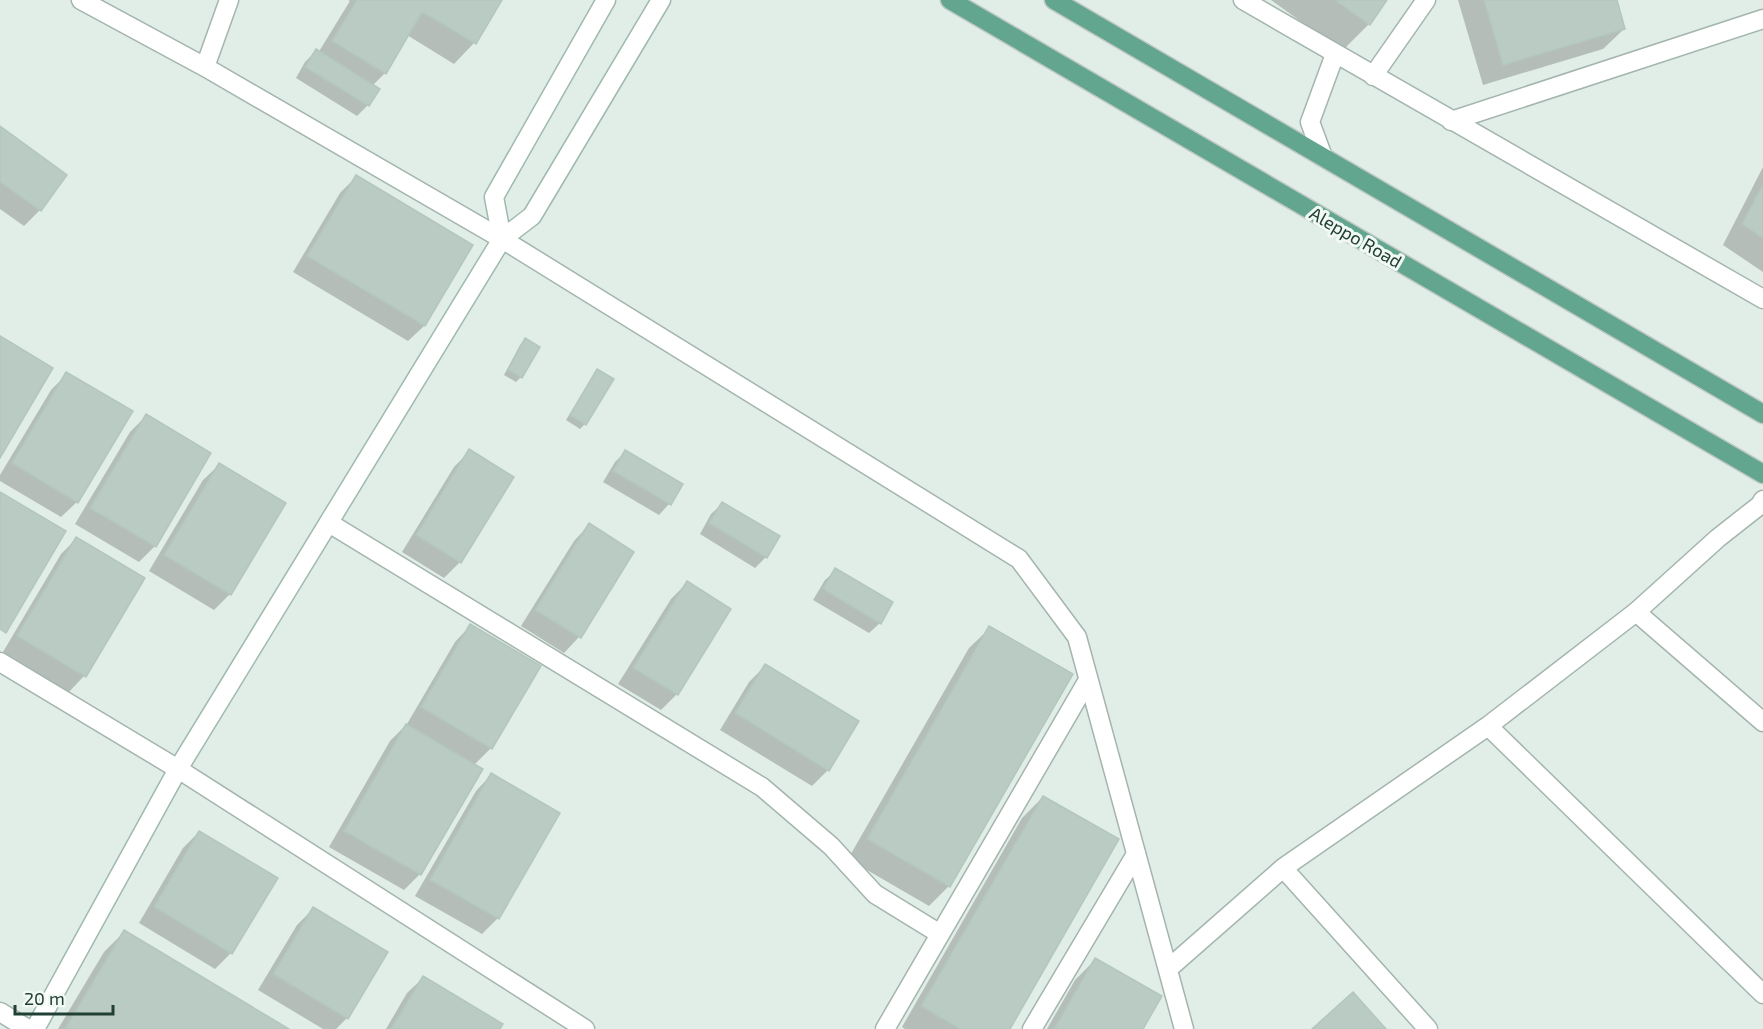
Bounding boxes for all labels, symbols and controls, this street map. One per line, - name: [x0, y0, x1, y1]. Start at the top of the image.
- street label: Aleppo Road: [1306, 202, 1406, 272]
- scale bar: [15, 978, 112, 1016]
- text: 20 m: [24, 987, 65, 1009]

